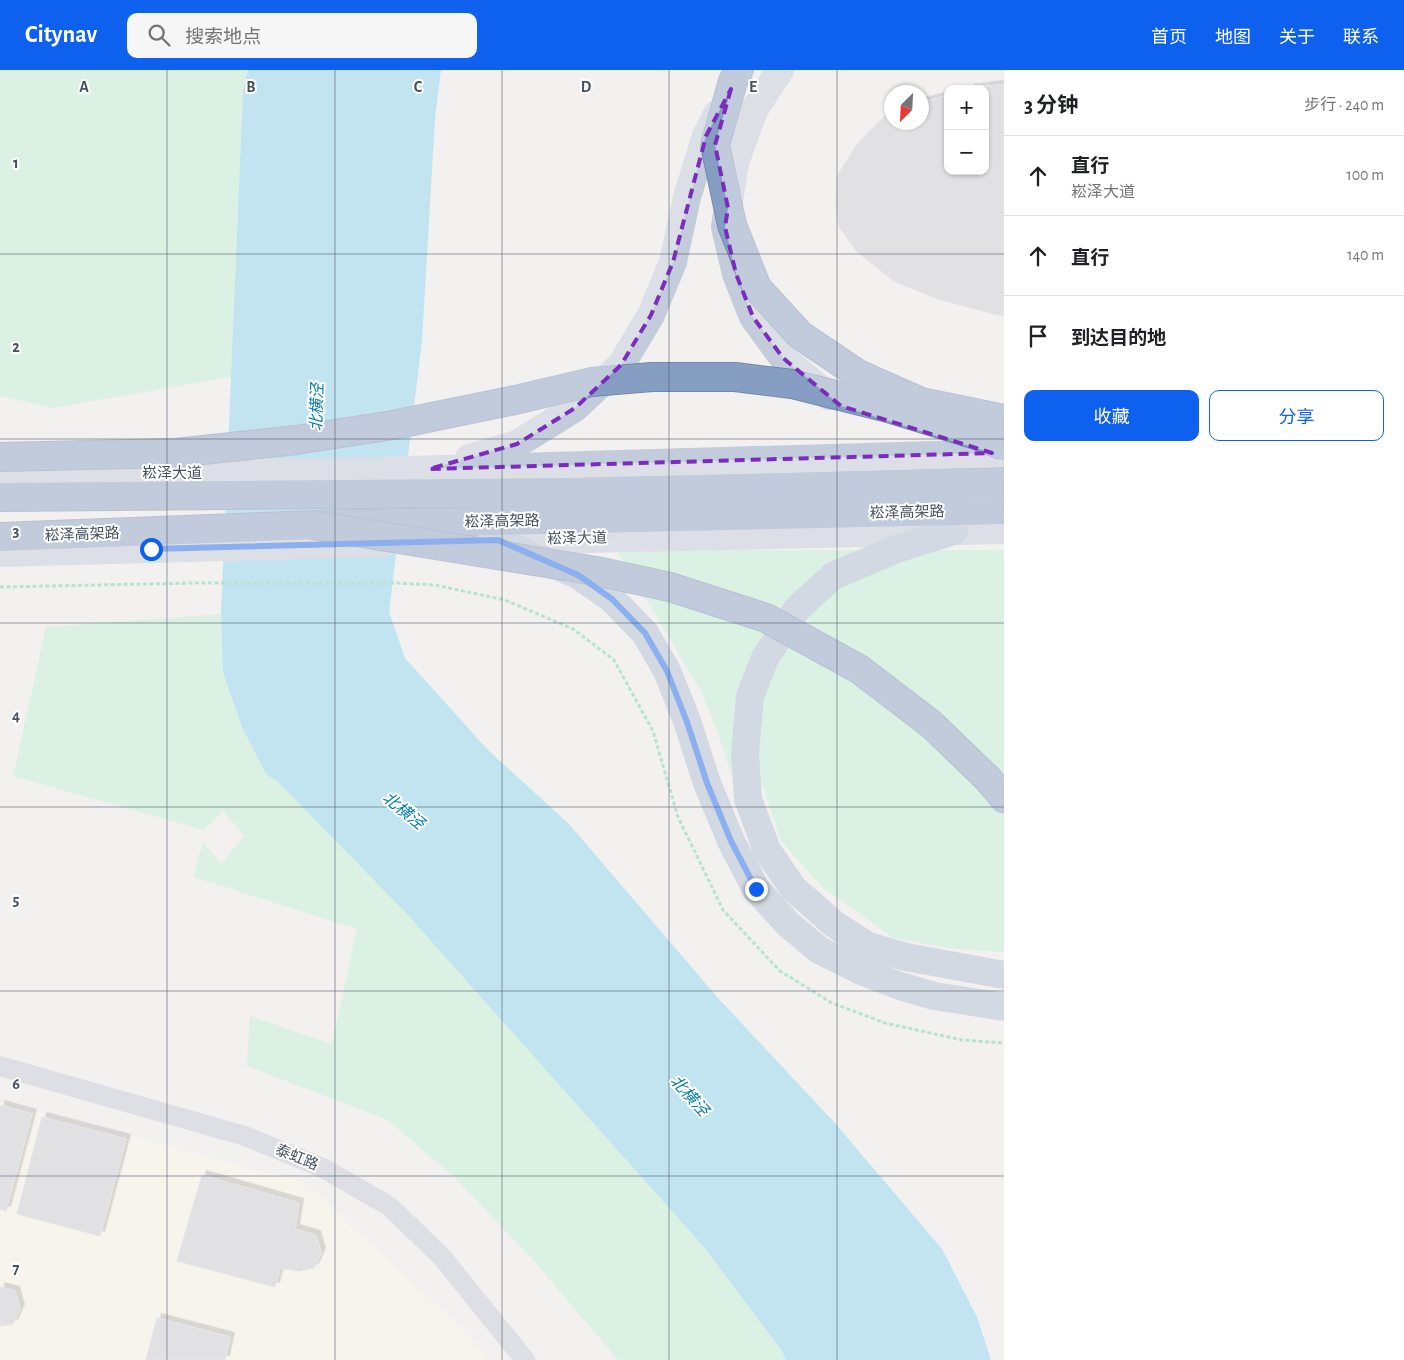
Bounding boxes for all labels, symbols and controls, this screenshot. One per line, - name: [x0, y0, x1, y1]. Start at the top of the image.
- search box: [127, 13, 477, 58]
- icon: search: [145, 21, 173, 49]
- text: Citynav: [25, 23, 97, 47]
- text: 搜索地点: [185, 28, 261, 47]
- text: 首页: [1151, 29, 1187, 47]
- text: 地图: [1215, 29, 1251, 47]
- text: 关于: [1279, 29, 1315, 47]
- text: 联系: [1343, 29, 1379, 47]
- text: A: [79, 79, 89, 95]
- text: B: [246, 79, 256, 95]
- text: C: [414, 79, 423, 95]
- text: D: [581, 79, 592, 95]
- text: E: [749, 79, 757, 95]
- north arrow: [884, 85, 929, 130]
- map controls: [944, 85, 989, 175]
- button: +: [944, 85, 989, 130]
- text: 3 分钟: [1024, 95, 1078, 116]
- text: 步行 · 240 m: [1304, 97, 1384, 113]
- button: −: [944, 130, 989, 175]
- text: 1: [13, 155, 19, 171]
- text: 直行: [1071, 157, 1109, 176]
- icon: ahead: [1024, 162, 1052, 190]
- text: 100 m: [1346, 167, 1384, 183]
- text: 崧泽大道: [1071, 184, 1135, 200]
- icon: ahead: [1024, 242, 1052, 270]
- text: 140 m: [1347, 247, 1384, 263]
- text: 直行: [1071, 249, 1109, 268]
- icon: arrive: [1024, 322, 1052, 350]
- text: 到达目的地: [1071, 329, 1166, 348]
- text: 2: [12, 339, 20, 355]
- water label: 北横泾: [307, 381, 326, 431]
- button: 收藏: [1024, 390, 1199, 441]
- button: 分享: [1209, 390, 1384, 441]
- street label: 崧泽大道: [142, 465, 202, 481]
- street label: 崧泽高架路: [869, 503, 945, 521]
- street label: 崧泽高架路: [464, 512, 540, 530]
- text: 3: [13, 523, 20, 539]
- street label: 崧泽高架路: [44, 525, 120, 543]
- street label: 崧泽大道: [547, 529, 607, 547]
- route start: [140, 538, 163, 561]
- text: 4: [12, 708, 20, 724]
- water label: 北横泾: [380, 789, 429, 833]
- route end: [745, 878, 768, 901]
- text: 5: [13, 892, 20, 908]
- water label: 北横泾: [667, 1072, 713, 1120]
- text: 6: [12, 1076, 20, 1092]
- street label: 泰虹路: [273, 1141, 321, 1173]
- text: 7: [13, 1261, 20, 1277]

